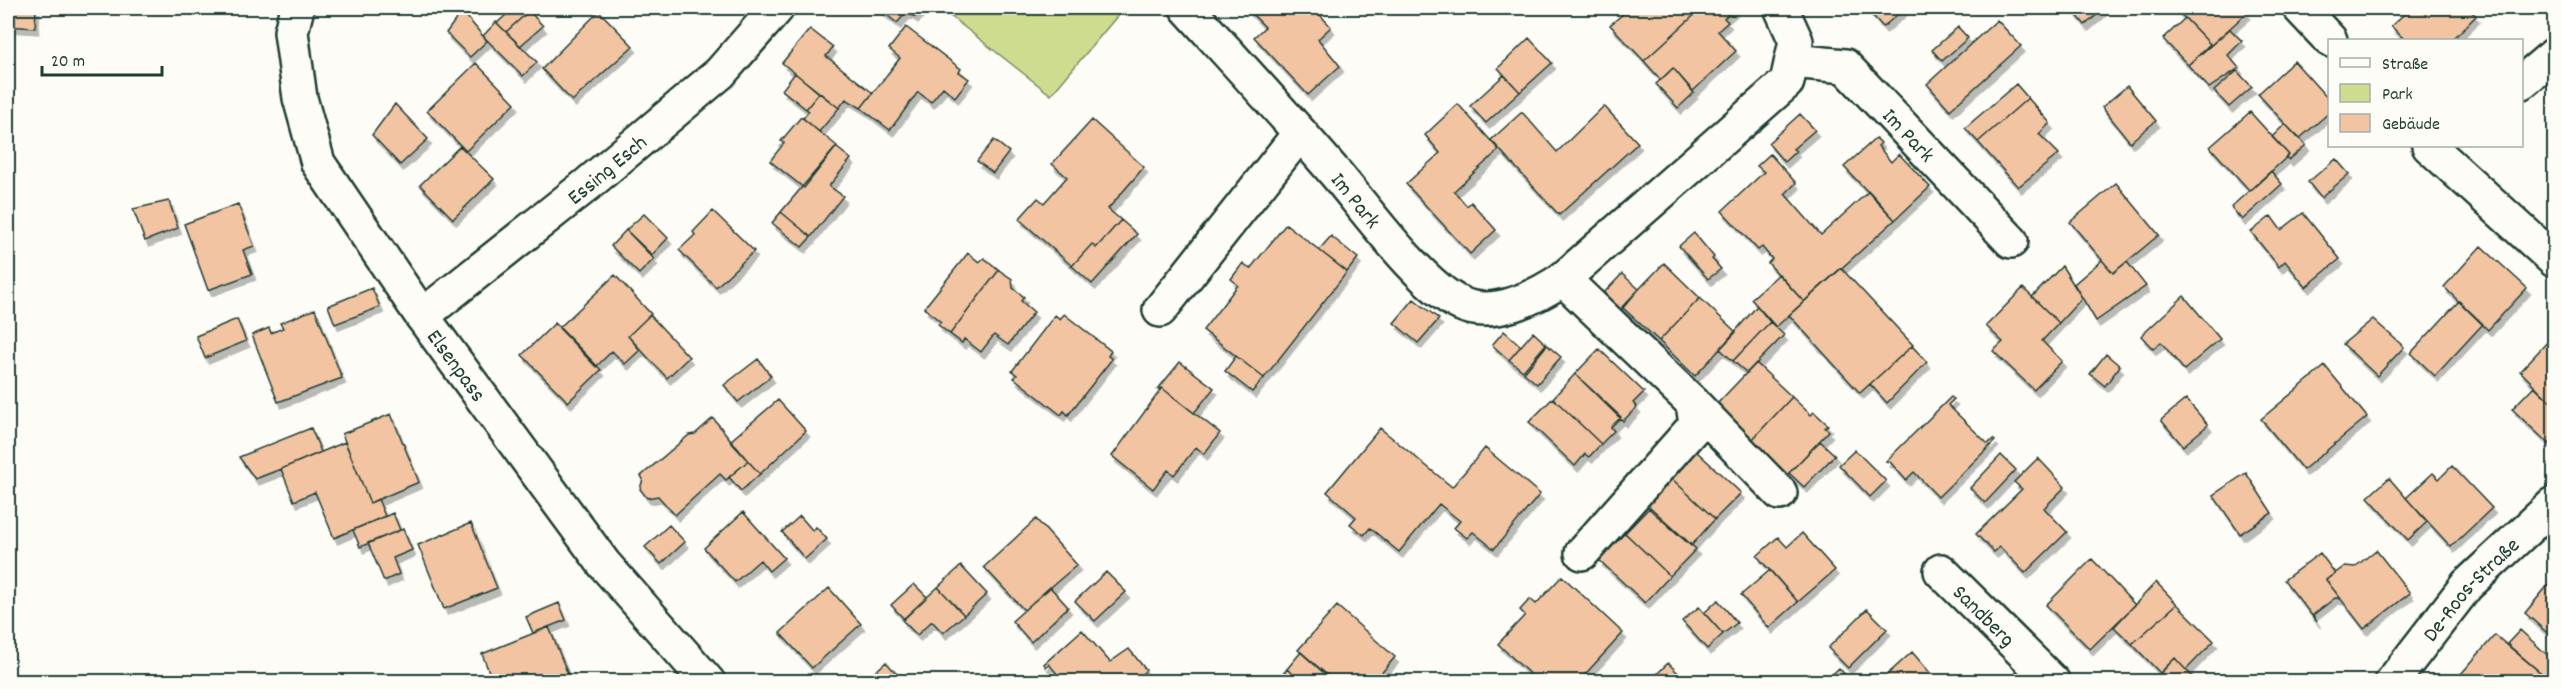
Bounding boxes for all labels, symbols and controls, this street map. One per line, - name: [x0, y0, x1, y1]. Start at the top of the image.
- scale bar: [42, 39, 162, 77]
- legend: [2328, 39, 2523, 147]
- text: 20 m: [51, 50, 85, 75]
- text: Straße: [2382, 53, 2428, 78]
- text: Park: [2382, 83, 2413, 108]
- street label: Im Park: [1874, 102, 1940, 171]
- text: Gebäude: [2382, 113, 2440, 138]
- street label: Essing Esch: [562, 129, 655, 214]
- street label: Im Park: [1322, 167, 1386, 236]
- street label: Elsenpass: [418, 324, 492, 409]
- street label: De-Roos-Straße: [2417, 532, 2528, 649]
- street label: Sandberg: [1944, 579, 2021, 655]

